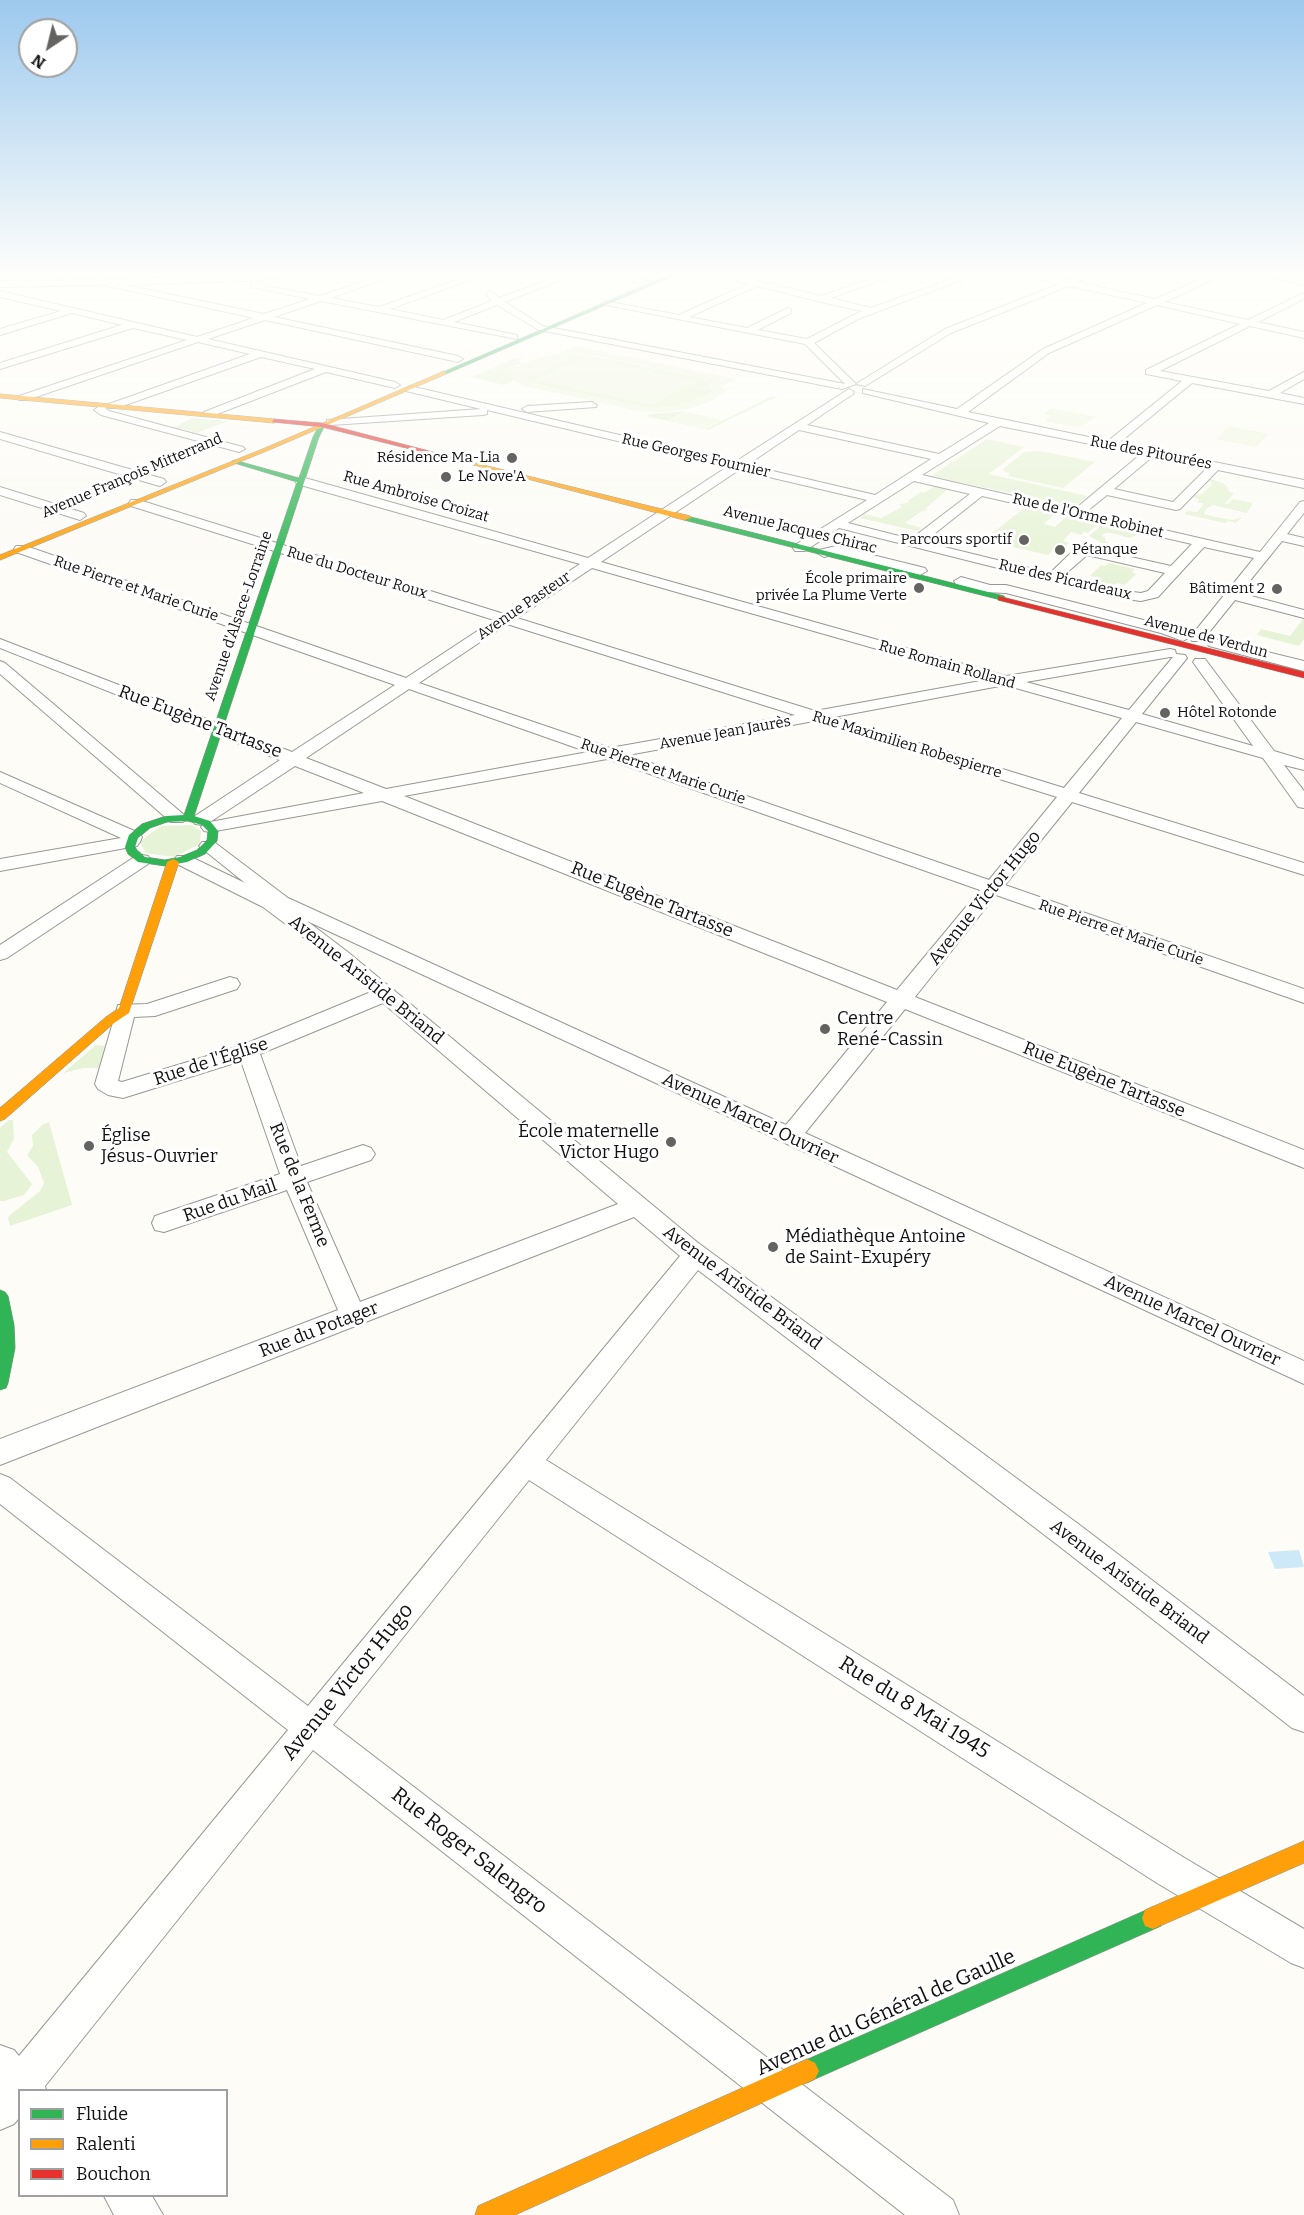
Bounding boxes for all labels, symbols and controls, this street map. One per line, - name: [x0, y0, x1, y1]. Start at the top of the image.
- north arrow: [18, 18, 78, 78]
- text: N: [28, 50, 49, 73]
- street label: Avenue François Mitterrand: [39, 430, 225, 522]
- street label: Rue Georges Fournier: [620, 430, 772, 482]
- street label: Rue des Pitourées: [1089, 432, 1213, 474]
- place label: Résidence Ma-Lia: [377, 449, 500, 467]
- marker: Résidence Ma-Lia: [505, 451, 519, 465]
- street label: Rue Ambroise Croizat: [341, 468, 491, 526]
- place label: Le Nove'A: [458, 468, 526, 486]
- marker: Le Nove'A: [439, 470, 453, 484]
- street label: Rue de l'Orme Robinet: [1011, 490, 1165, 542]
- street label: Avenue Jacques Chirac: [721, 502, 879, 558]
- street label: Avenue d'Alsace-Lorraine: [201, 529, 277, 703]
- place label: Parcours sportif: [901, 531, 1012, 549]
- marker: Parcours sportif: [1017, 533, 1031, 547]
- place label: Pétanque: [1072, 541, 1138, 559]
- street label: Rue du Docteur Roux: [284, 543, 430, 603]
- marker: Pétanque: [1053, 543, 1067, 557]
- street label: Rue Pierre et Marie Curie: [51, 552, 221, 626]
- street label: Rue des Picardeaux: [997, 556, 1133, 604]
- street label: Avenue Pasteur: [474, 568, 574, 644]
- place label: École primaire privée La Plume Verte: [756, 570, 907, 605]
- place label: Bâtiment 2: [1189, 580, 1265, 598]
- marker: École primaire privée La Plume Verte: [912, 581, 926, 595]
- marker: Bâtiment 2: [1270, 582, 1284, 596]
- street label: Avenue de Verdun: [1142, 612, 1270, 662]
- street label: Rue Romain Rolland: [877, 637, 1017, 693]
- street label: Rue Eugène Tartasse: [115, 681, 285, 763]
- place label: Hôtel Rotonde: [1177, 704, 1277, 722]
- marker: Hôtel Rotonde: [1158, 706, 1172, 720]
- street label: Rue Maximilien Robespierre: [810, 708, 1004, 782]
- street label: Avenue Jean Jaurès: [658, 713, 792, 753]
- street label: Rue Pierre et Marie Curie: [578, 735, 748, 809]
- street label: Avenue Victor Hugo: [924, 826, 1046, 970]
- street label: Rue Eugène Tartasse: [568, 858, 736, 942]
- street label: Rue Pierre et Marie Curie: [1036, 896, 1206, 970]
- street label: Avenue Aristide Briand: [284, 911, 448, 1049]
- place label: Centre René-Cassin: [837, 1008, 943, 1050]
- marker: Centre René-Cassin: [818, 1022, 832, 1036]
- street label: Rue de l'Église: [151, 1033, 271, 1091]
- street label: Rue Eugène Tartasse: [1020, 1038, 1188, 1122]
- street label: Avenue Marcel Ouvrier: [658, 1069, 842, 1169]
- street label: Rue de la Ferme: [264, 1120, 334, 1250]
- place label: École maternelle Victor Hugo: [518, 1121, 659, 1164]
- place label: Église Jésus-Ouvrier: [101, 1125, 218, 1168]
- marker: École maternelle Victor Hugo: [664, 1135, 678, 1149]
- marker: Église Jésus-Ouvrier: [82, 1139, 96, 1153]
- street label: Rue du Mail: [180, 1175, 280, 1227]
- street label: Avenue Aristide Briand: [658, 1221, 826, 1355]
- place label: Médiathèque Antoine de Saint-Exupéry: [785, 1226, 966, 1268]
- marker: Médiathèque Antoine de Saint-Exupéry: [766, 1240, 780, 1254]
- street label: Avenue Marcel Ouvrier: [1100, 1271, 1284, 1371]
- street label: Rue du Potager: [256, 1297, 382, 1363]
- street label: Avenue Aristide Briand: [1045, 1515, 1213, 1649]
- street label: Avenue Victor Hugo: [277, 1598, 419, 1766]
- street label: Rue du 8 Mai 1945: [834, 1651, 994, 1765]
- street label: Rue Roger Salengro: [386, 1782, 552, 1920]
- street label: Avenue du Général de Gaulle: [752, 1944, 1020, 2082]
- legend: [18, 2089, 228, 2197]
- text: Fluide: [76, 2103, 128, 2125]
- text: Ralenti: [76, 2133, 136, 2155]
- text: Bouchon: [76, 2163, 151, 2185]

